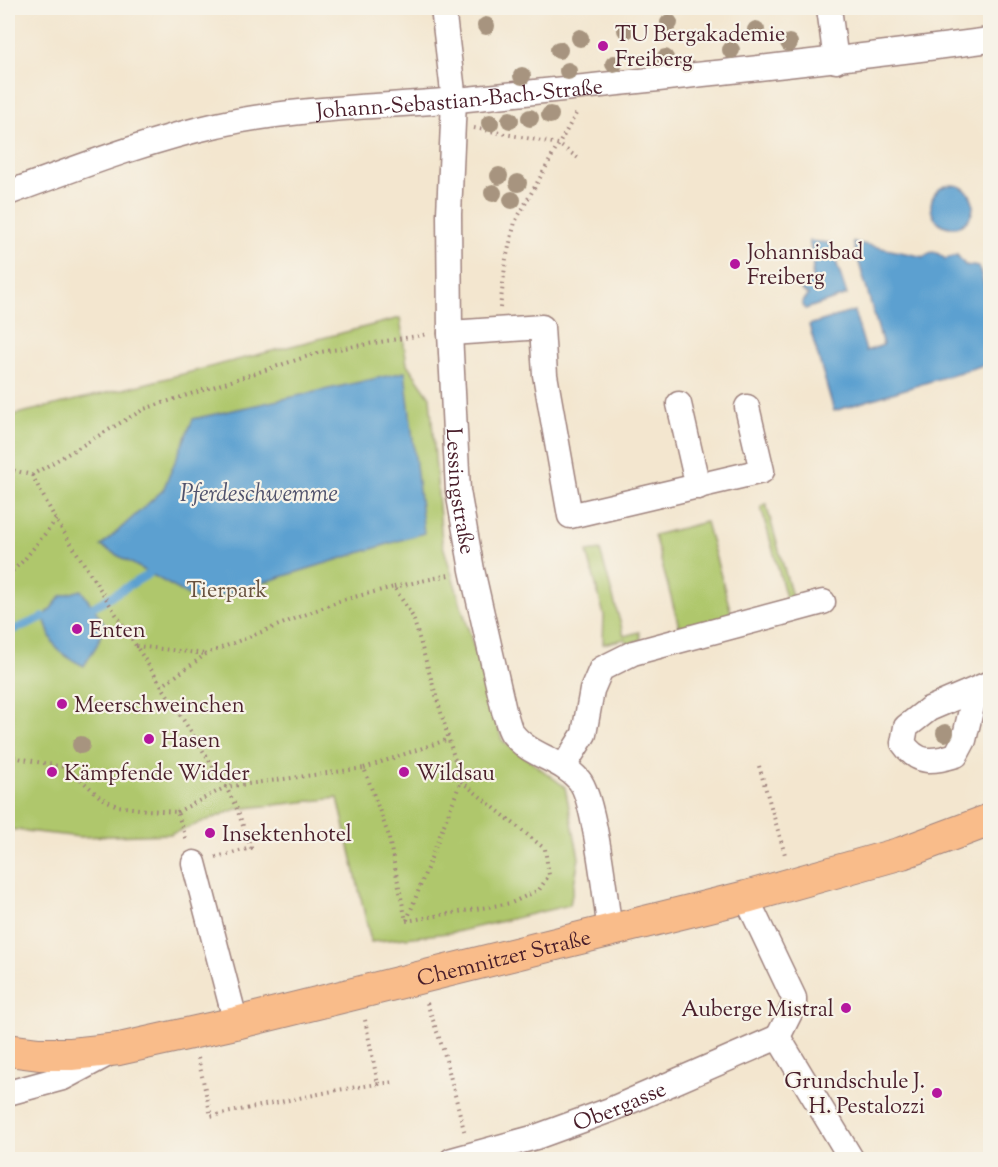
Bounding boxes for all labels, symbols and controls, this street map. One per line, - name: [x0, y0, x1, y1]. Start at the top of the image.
- place label: TU Bergakademie Freiberg: [615, 20, 785, 77]
- marker: TU Bergakademie Freiberg: [596, 39, 610, 53]
- street label: Johann-Sebastian-Bach-Straße: [314, 72, 605, 129]
- place label: Johannisbad Freiberg: [746, 238, 863, 295]
- marker: Johannisbad Freiberg: [728, 257, 742, 271]
- street label: Lessingstraße: [436, 427, 482, 557]
- water label: Pferdeschwemme: [180, 478, 338, 512]
- park label: Tierpark: [186, 576, 268, 608]
- place label: Enten: [89, 616, 146, 648]
- marker: Enten: [70, 622, 84, 636]
- place label: Meerschweinchen: [74, 691, 245, 723]
- marker: Meerschweinchen: [55, 697, 69, 711]
- place label: Hasen: [161, 726, 220, 758]
- marker: Hasen: [142, 732, 156, 746]
- place label: Kämpfende Widder: [64, 759, 250, 791]
- place label: Wildsau: [416, 759, 495, 791]
- marker: Kämpfende Widder: [45, 765, 59, 779]
- marker: Wildsau: [397, 765, 411, 779]
- place label: Insektenhotel: [222, 820, 352, 852]
- marker: Insektenhotel: [203, 826, 217, 840]
- street label: Chemnitzer Straße: [414, 923, 595, 997]
- place label: Auberge Mistral: [681, 995, 834, 1027]
- marker: Auberge Mistral: [839, 1001, 853, 1015]
- place label: Grundschule J. H. Pestalozzi: [784, 1067, 925, 1124]
- street label: Obergasse: [569, 1075, 672, 1141]
- marker: Grundschule J. H. Pestalozzi: [930, 1086, 944, 1100]

